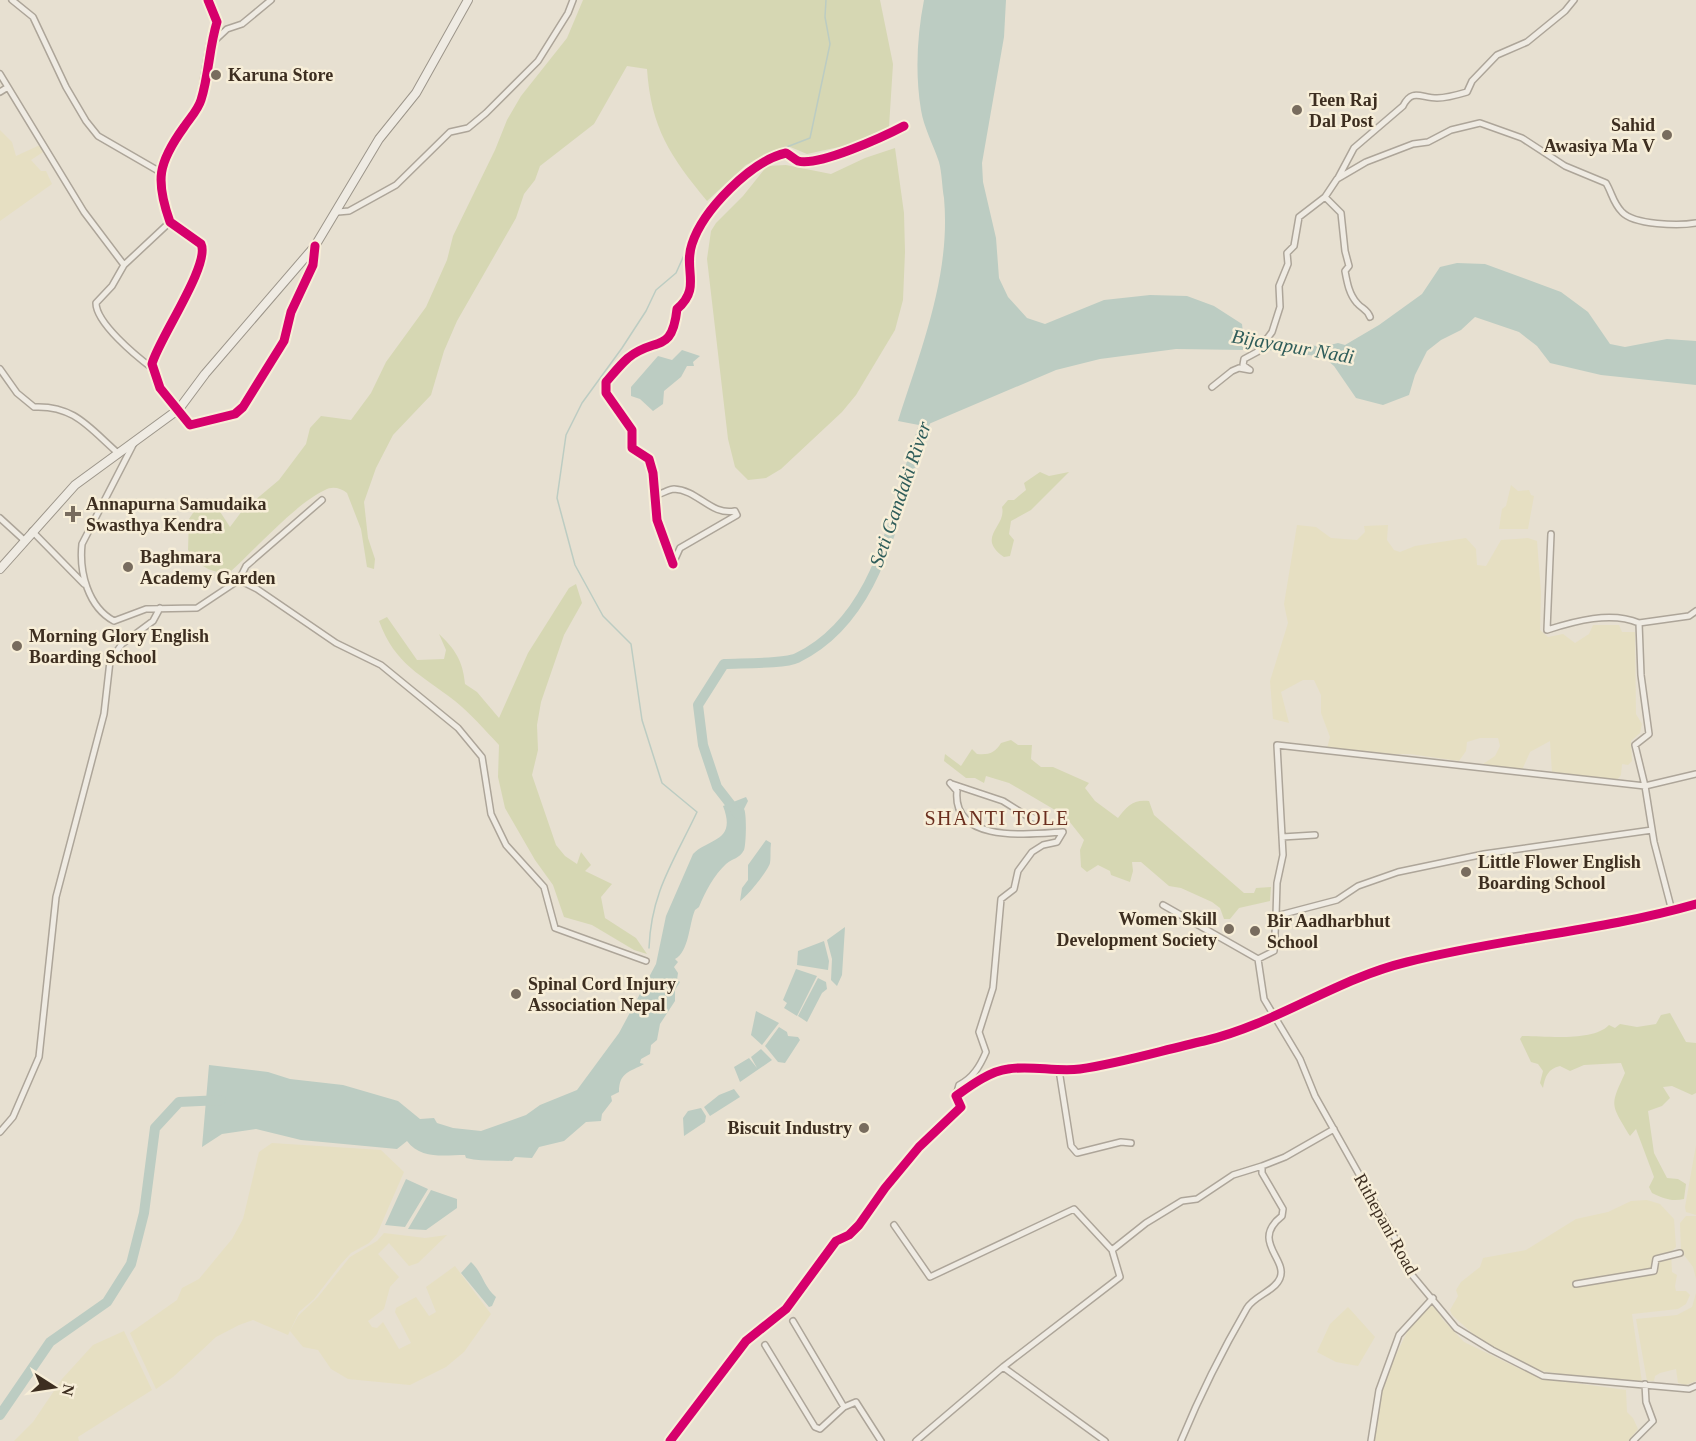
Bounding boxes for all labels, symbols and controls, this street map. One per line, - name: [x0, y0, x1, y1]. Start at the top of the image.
- place label: Karuna Store: [228, 65, 333, 85]
- marker: Karuna Store: [209, 68, 223, 82]
- place label: Teen Raj Dal Post: [1309, 90, 1378, 131]
- marker: Teen Raj Dal Post: [1290, 103, 1304, 117]
- place label: Sahid Awasiya Ma V: [1544, 115, 1655, 156]
- marker: Sahid Awasiya Ma V: [1660, 128, 1674, 142]
- water label: Bijayapur Nadi: [1230, 324, 1356, 369]
- water label: Seti Gandaki River: [865, 418, 935, 570]
- place label: Annapurna Samudaika Swasthya Kendra: [86, 494, 267, 535]
- marker: Annapurna Samudaika Swasthya Kendra: [64, 505, 82, 523]
- place label: Baghmara Academy Garden: [140, 547, 275, 588]
- marker: Baghmara Academy Garden: [121, 560, 135, 574]
- place label: Morning Glory English Boarding School: [29, 626, 209, 667]
- marker: Morning Glory English Boarding School: [10, 639, 24, 653]
- district label: SHANTI TOLE: [924, 807, 1070, 829]
- place label: Little Flower English Boarding School: [1478, 852, 1641, 893]
- marker: Little Flower English Boarding School: [1459, 865, 1473, 879]
- place label: Women Skill Development Society: [1057, 909, 1217, 950]
- place label: Bir Aadharbhut School: [1267, 911, 1390, 952]
- marker: Women Skill Development Society: [1222, 922, 1236, 936]
- marker: Bir Aadharbhut School: [1248, 924, 1262, 938]
- place label: Spinal Cord Injury Association Nepal: [528, 974, 676, 1015]
- marker: Spinal Cord Injury Association Nepal: [509, 987, 523, 1001]
- place label: Biscuit Industry: [727, 1118, 852, 1138]
- marker: Biscuit Industry: [857, 1121, 871, 1135]
- street label: Rithepani Road: [1350, 1170, 1422, 1278]
- north arrow: [24, 1357, 84, 1417]
- text: N: [59, 1383, 78, 1398]

